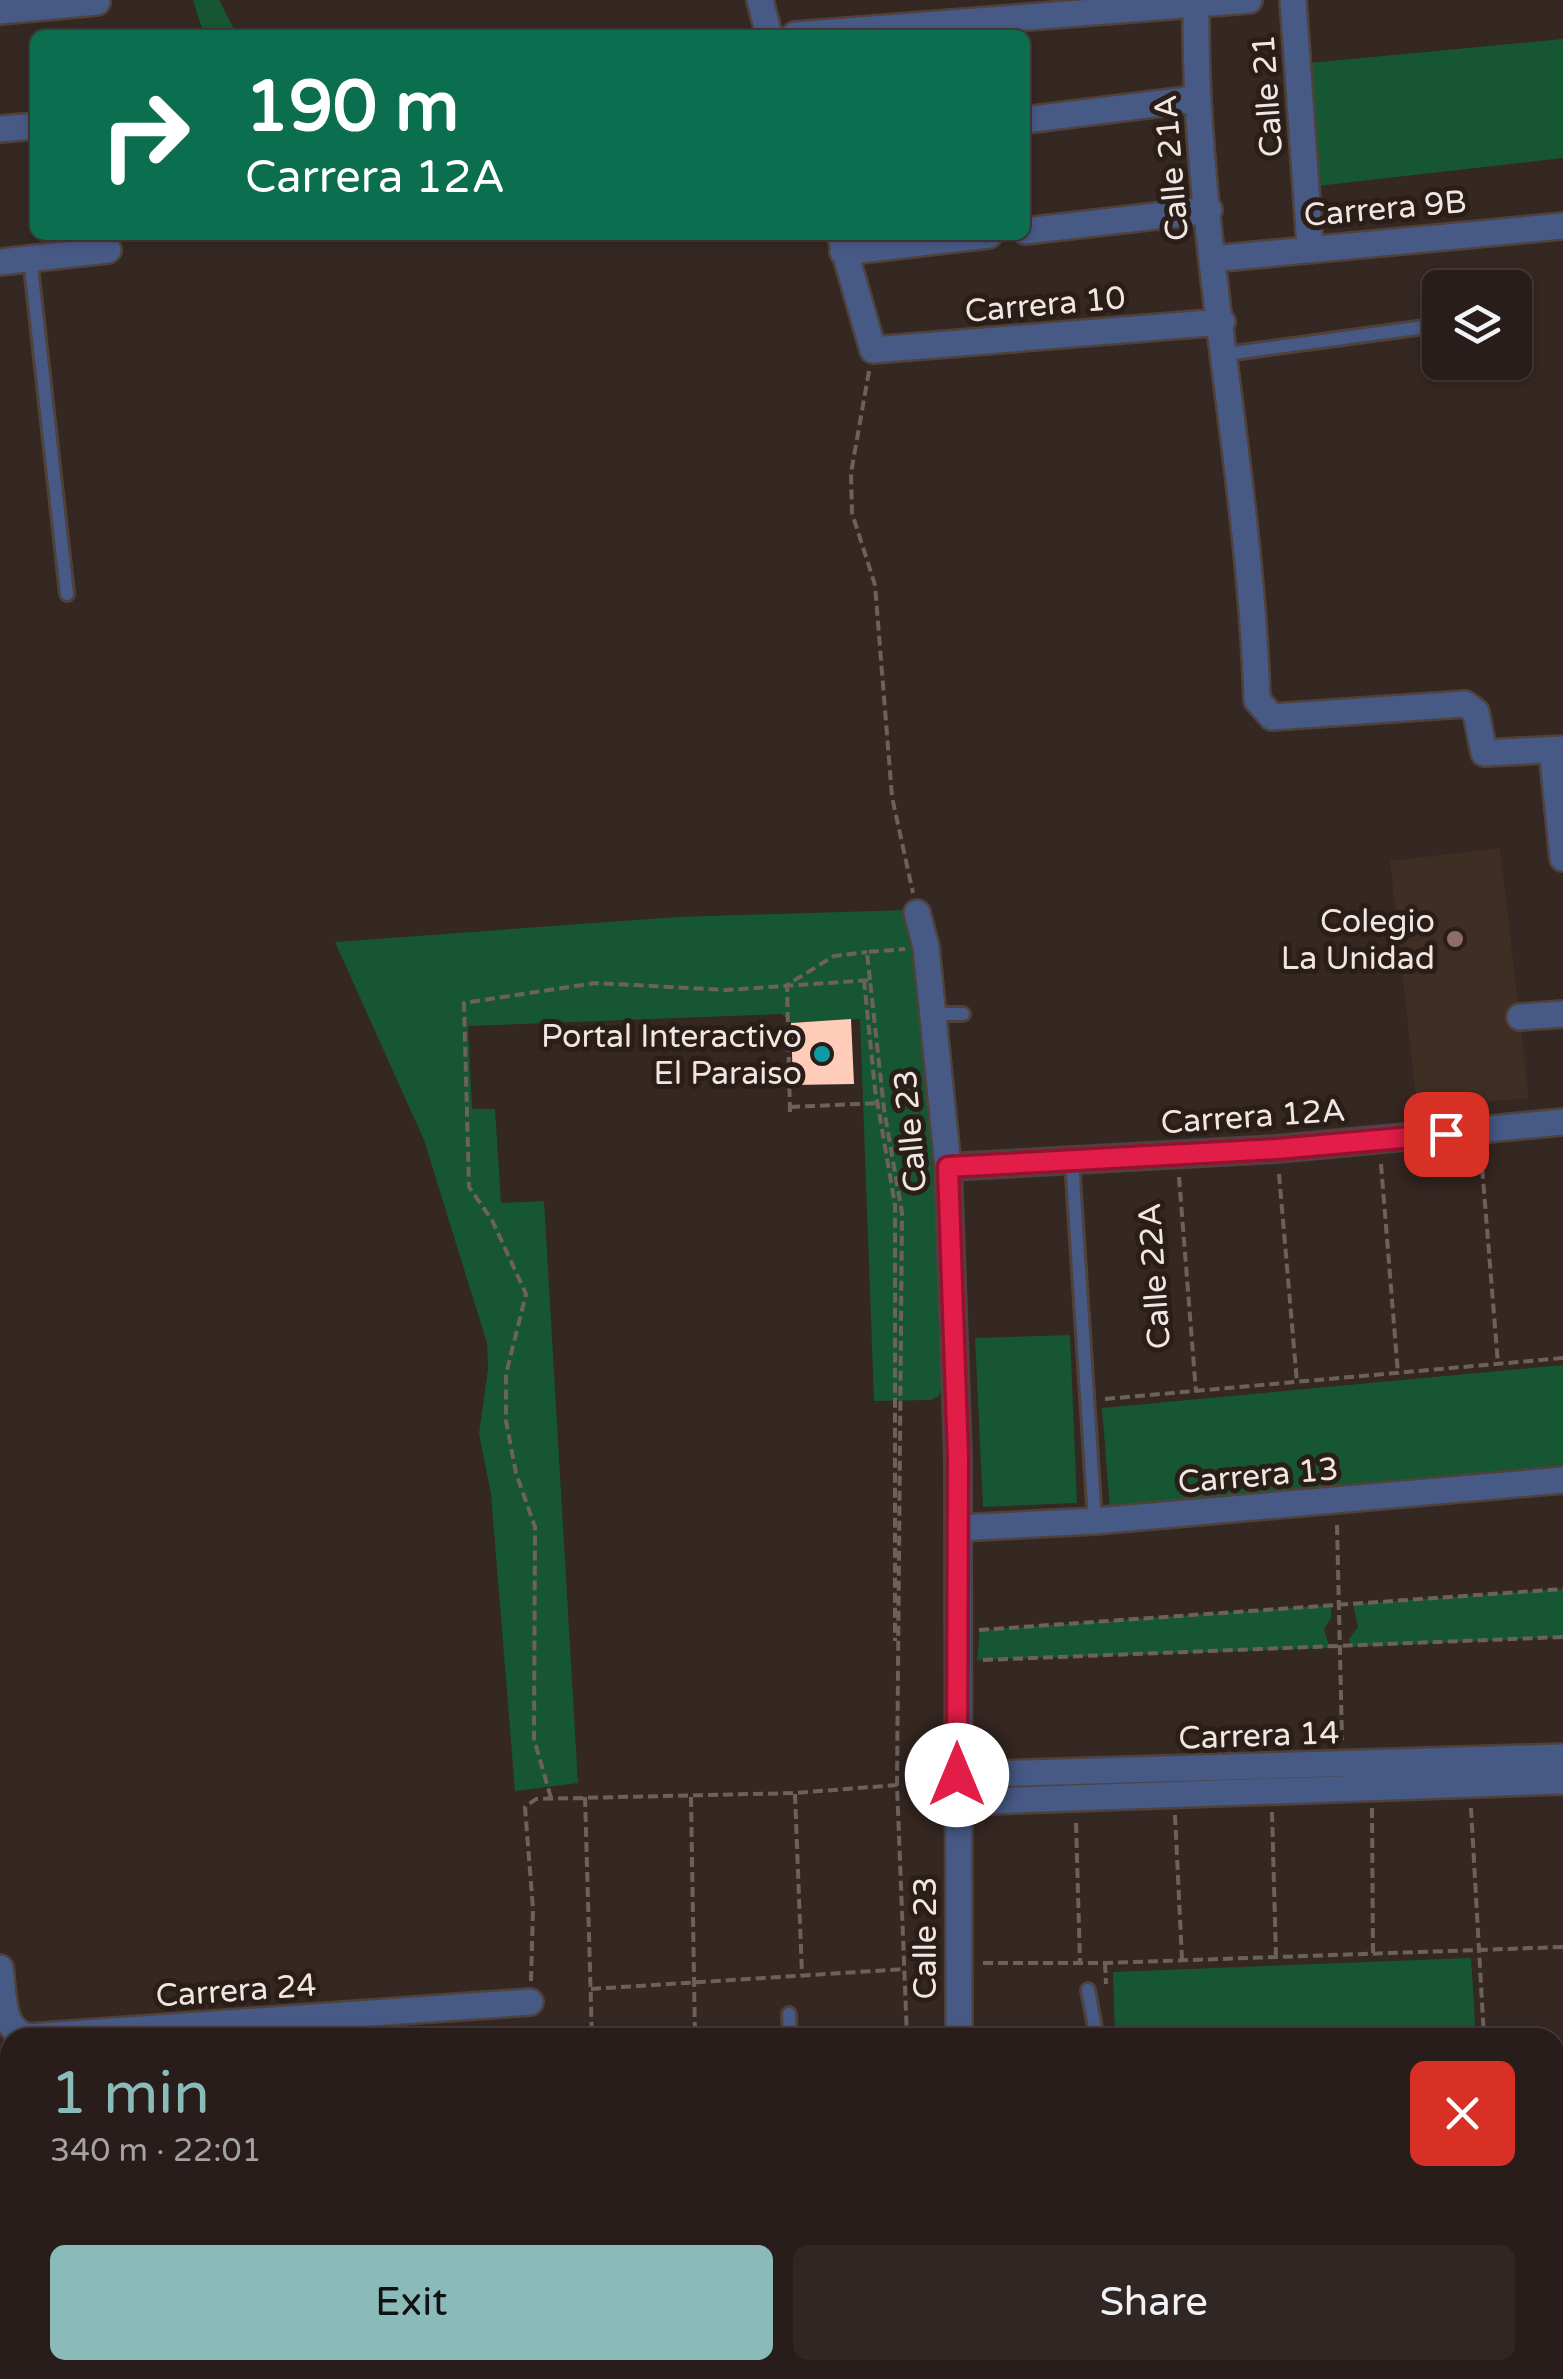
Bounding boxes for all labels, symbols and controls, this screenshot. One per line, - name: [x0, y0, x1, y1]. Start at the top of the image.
- street label: Calle 21: [1245, 33, 1291, 159]
- text: 190 m: [245, 66, 459, 150]
- icon: right: [80, 70, 210, 200]
- street label: Calle 21A: [1147, 93, 1197, 243]
- text: Carrera 12A: [245, 151, 505, 205]
- street label: Carrera 9B: [1302, 183, 1468, 235]
- map controls: [1422, 270, 1532, 380]
- button: layers: [1422, 270, 1532, 380]
- street label: Carrera 10: [963, 279, 1127, 331]
- place label: Colegio La Unidad: [1281, 903, 1435, 978]
- marker: Colegio La Unidad: [1444, 928, 1466, 950]
- place label: Portal Interactivo El Paraiso: [541, 1018, 802, 1093]
- marker: Portal Interactivo El Paraiso: [811, 1043, 833, 1065]
- street label: Calle 23: [887, 1068, 935, 1194]
- street label: Carrera 12A: [1159, 1092, 1347, 1142]
- pin: [1404, 1092, 1489, 1177]
- icon: arrive: [1419, 1107, 1474, 1162]
- street label: Calle 22A: [1131, 1201, 1179, 1350]
- street label: Carrera 13: [1176, 1450, 1340, 1502]
- street label: Carrera 14: [1178, 1714, 1340, 1758]
- position arrow: [905, 1723, 1009, 1827]
- street label: Calle 23: [907, 1877, 945, 1999]
- street label: Carrera 24: [154, 1966, 318, 2016]
- text: 1 min: [50, 2058, 210, 2130]
- button: close: [1410, 2061, 1515, 2166]
- text: 340 m · 22:01: [50, 2132, 262, 2170]
- button: Exit: [50, 2245, 773, 2360]
- button: Share: [793, 2245, 1515, 2360]

